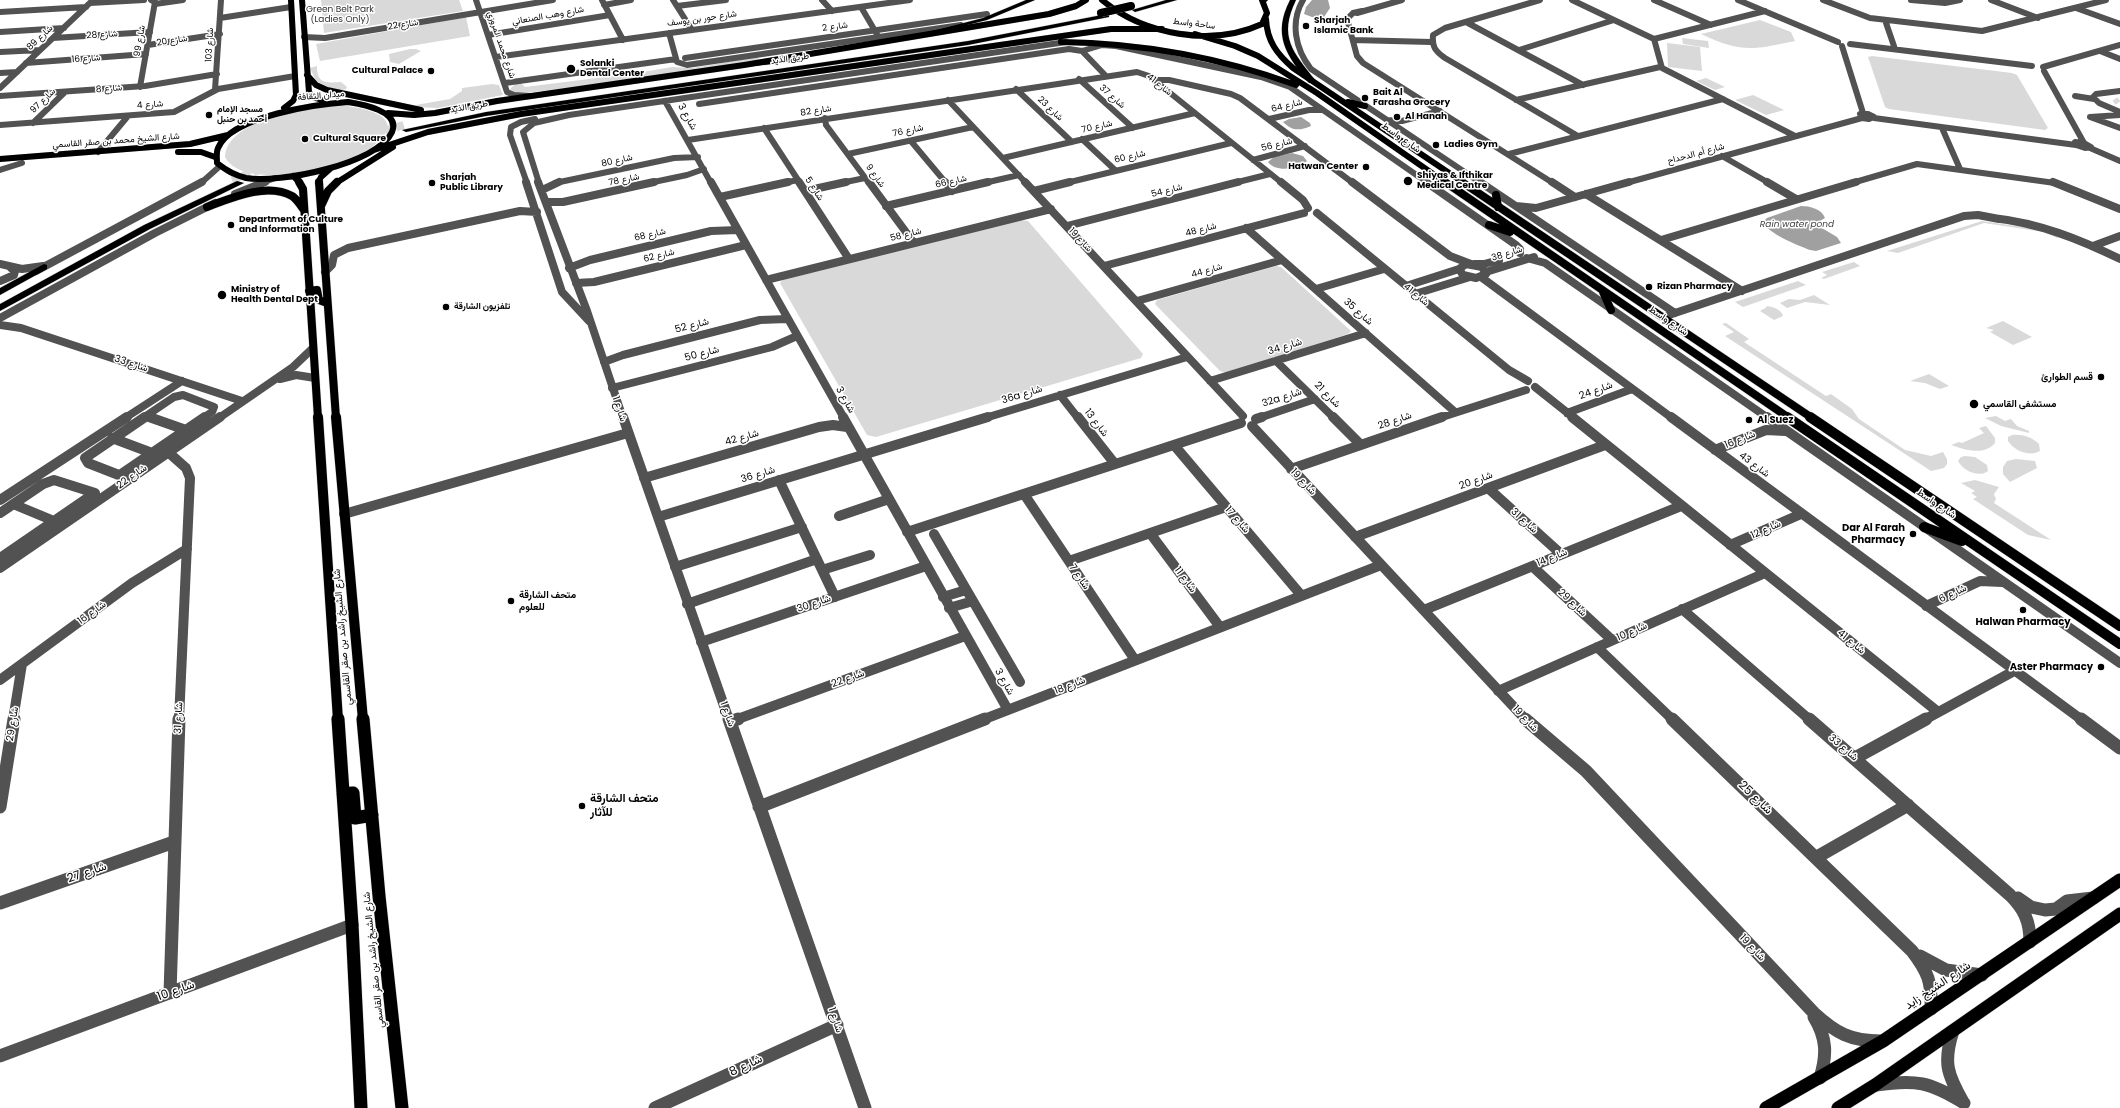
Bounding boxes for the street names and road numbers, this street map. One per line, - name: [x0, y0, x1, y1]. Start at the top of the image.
- street label: شارع وهب الصنعاني: [511, 4, 585, 28]
- street label: شارع حور بن يوسف: [666, 9, 738, 29]
- street label: شارع محمد المروزي: [484, 10, 518, 80]
- street label: ساحة واسط: [1172, 16, 1216, 32]
- street label: شارع 22: [387, 17, 419, 33]
- street label: شارع 2: [822, 20, 848, 34]
- street label: شارع 89: [25, 23, 55, 53]
- street label: شارع 99: [132, 24, 148, 58]
- street label: شارع 103: [204, 28, 216, 62]
- street label: شارع 28: [86, 29, 118, 41]
- street label: شارع 20: [156, 33, 188, 49]
- street label: طريق الذيد: [770, 51, 810, 67]
- street label: شارع 16: [71, 53, 101, 65]
- street label: شارع 41: [1144, 72, 1174, 98]
- street label: شارع 8: [96, 83, 122, 95]
- street label: شارع 37: [1097, 83, 1127, 111]
- street label: شارع 97: [28, 86, 58, 116]
- street label: ميدان الثقافة: [297, 89, 345, 103]
- street label: شارع 23: [1035, 94, 1065, 124]
- street label: شارع 64: [1270, 97, 1304, 115]
- street label: طريق الذيد: [449, 98, 489, 116]
- street label: شارع 4: [137, 99, 163, 111]
- street label: شارع 3: [675, 102, 699, 132]
- street label: شارع 82: [800, 103, 832, 119]
- street label: شارع 70: [1081, 118, 1113, 136]
- street label: شارع واسط: [1379, 120, 1423, 156]
- street label: شارع 76: [892, 122, 924, 140]
- street label: شارع الشيخ محمد بن صقر القاسمي: [52, 131, 180, 151]
- street label: شارع 56: [1260, 136, 1294, 154]
- street label: شارع أم الدحداح: [1666, 141, 1726, 167]
- street label: شارع 60: [1113, 148, 1147, 166]
- street label: شارع 80: [600, 152, 634, 170]
- street label: شارع 9: [863, 162, 887, 190]
- street label: شارع 78: [608, 171, 640, 189]
- street label: شارع 66: [934, 173, 968, 191]
- street label: شارع 5: [802, 175, 826, 203]
- street label: شارع 54: [1150, 182, 1184, 200]
- street label: شارع 48: [1184, 221, 1218, 239]
- street label: شارع 68: [633, 226, 667, 244]
- street label: شارع 58: [889, 226, 923, 244]
- street label: شارع 19: [1066, 226, 1094, 254]
- street label: شارع 38: [1490, 244, 1524, 264]
- street label: شارع 62: [642, 247, 676, 265]
- street label: شارع 44: [1190, 261, 1224, 281]
- street label: شارع 41: [1401, 282, 1431, 308]
- street label: شارع 35: [1341, 296, 1375, 328]
- street label: شارع واسط: [1646, 303, 1690, 339]
- street label: شارع 52: [674, 316, 710, 336]
- street label: شارع 34: [1267, 336, 1303, 358]
- street label: شارع 50: [683, 344, 721, 364]
- street label: شارع 33: [113, 353, 149, 375]
- street label: شارع 24: [1578, 379, 1614, 403]
- street label: شارع 21: [1312, 380, 1342, 410]
- street label: 36a شارع: [1000, 383, 1044, 407]
- street label: شارع 3: [833, 385, 857, 415]
- street label: 32a شارع: [1261, 386, 1303, 410]
- street label: شارع 1: [609, 395, 629, 423]
- street label: شارع 13: [1081, 407, 1111, 439]
- street label: شارع 28: [1377, 410, 1413, 432]
- street label: شارع 42: [724, 427, 760, 449]
- street label: شارع 16: [1723, 428, 1757, 452]
- street label: شارع 43: [1736, 450, 1772, 480]
- street label: شارع 22: [115, 462, 149, 492]
- street label: شارع 36: [739, 464, 777, 486]
- street label: شارع 19: [1288, 466, 1318, 498]
- street label: شارع 20: [1458, 469, 1494, 493]
- street label: شارع واسط: [1914, 486, 1958, 522]
- street label: شارع 17: [1222, 504, 1252, 536]
- street label: شارع 31: [1508, 506, 1540, 536]
- street label: شارع 12: [1749, 518, 1783, 542]
- street label: شارع 14: [1535, 546, 1569, 570]
- street label: شارع 7: [1066, 562, 1092, 592]
- street label: شارع 11: [1171, 565, 1199, 595]
- street label: شارع الشيخ راشد بن صقر القاسمي: [331, 568, 355, 706]
- street label: شارع 6: [1937, 582, 1969, 606]
- street label: شارع 29: [1555, 587, 1589, 619]
- street label: شارع 30: [796, 593, 832, 615]
- street label: شارع 16: [75, 599, 109, 627]
- street label: شارع 10: [1615, 620, 1649, 644]
- street label: شارع 41: [1835, 627, 1867, 657]
- street label: شارع 22: [830, 667, 866, 691]
- street label: شارع 3: [992, 667, 1016, 697]
- street label: شارع 18: [1053, 675, 1087, 697]
- street label: شارع 1: [717, 700, 737, 728]
- street label: شارع 31: [172, 702, 186, 734]
- street label: شارع 19: [1510, 703, 1540, 735]
- street label: شارع 29: [4, 706, 22, 742]
- street label: شارع 33: [1826, 732, 1860, 764]
- street label: شارع 25: [1735, 778, 1775, 818]
- street label: شارع 27: [65, 860, 109, 886]
- street label: شارع الشيخ راشد بن صقر القاسمي: [361, 891, 387, 1029]
- street label: شارع 19: [1737, 932, 1767, 964]
- street label: شارع الشيخ زايد: [1902, 959, 1974, 1013]
- street label: شارع 10: [155, 978, 197, 1004]
- street label: شارع 1: [825, 1006, 845, 1034]
- street label: شارع 8: [727, 1052, 765, 1080]

